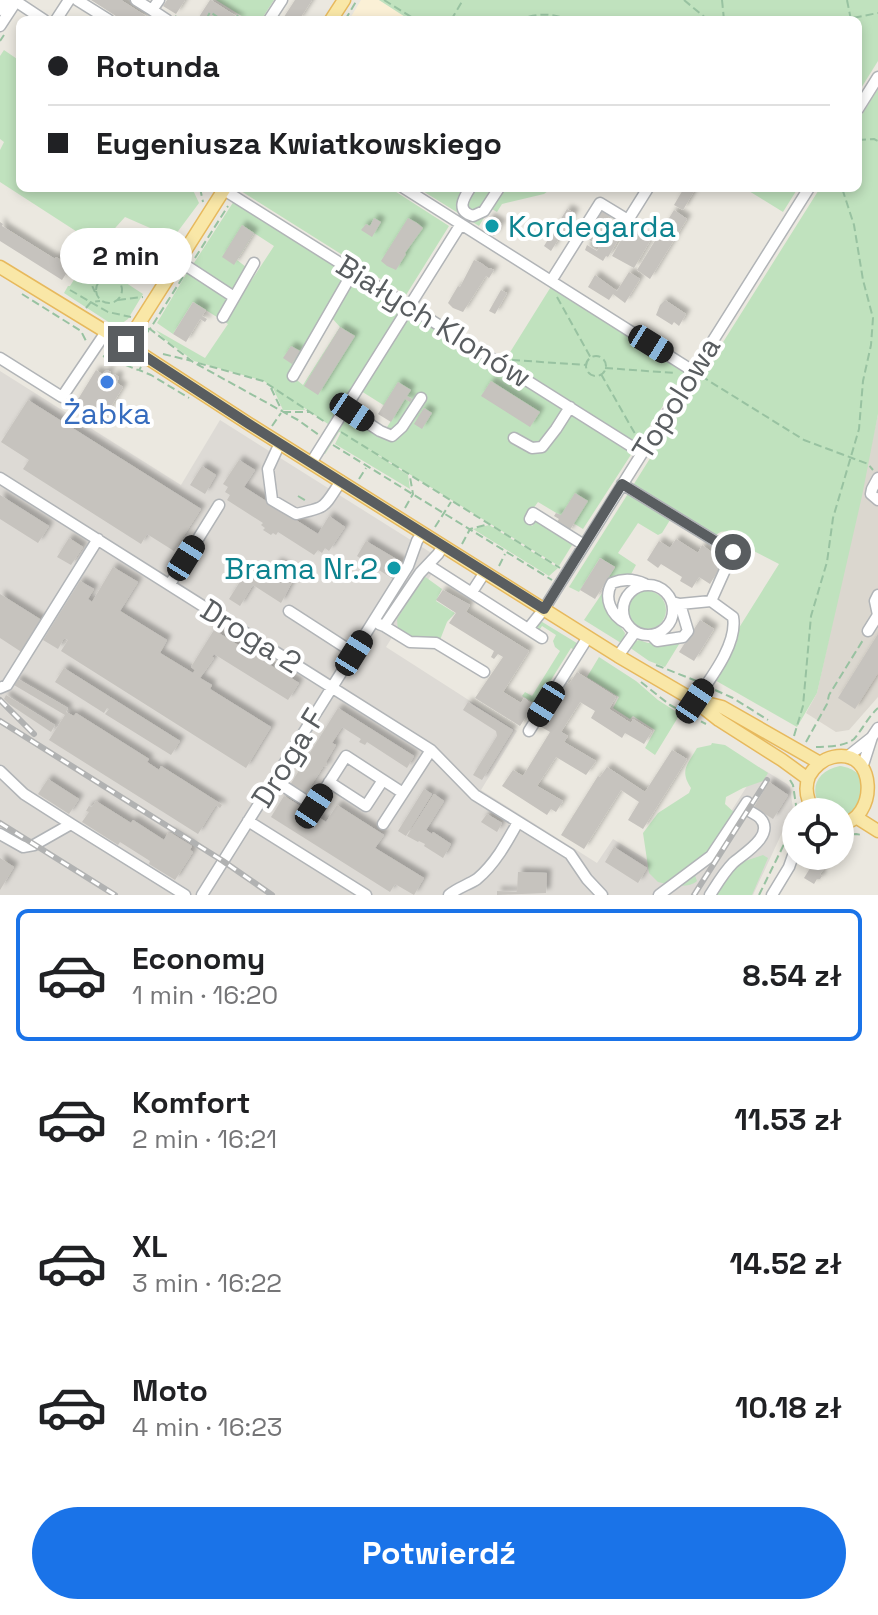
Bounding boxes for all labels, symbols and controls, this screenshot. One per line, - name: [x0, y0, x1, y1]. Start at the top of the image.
- text: Rotunda: [96, 47, 220, 86]
- text: Eugeniusza Kwiatkowskiego: [96, 124, 502, 163]
- place label: Kordegarda: [508, 207, 676, 246]
- marker: Kordegarda: [483, 217, 501, 235]
- callout: 2 min: [60, 228, 192, 284]
- text: 2 min: [92, 239, 160, 273]
- street label: Białych Klonów: [329, 245, 539, 397]
- car: [624, 321, 678, 367]
- route end: [108, 326, 144, 362]
- street label: Topolowa: [623, 329, 729, 467]
- marker: Żabka: [98, 373, 116, 391]
- car: [325, 389, 379, 435]
- place label: Żabka: [64, 394, 150, 433]
- car: [163, 531, 209, 585]
- route start: [715, 534, 751, 570]
- place label: Brama Nr.2: [224, 549, 378, 588]
- marker: Brama Nr.2: [385, 559, 403, 577]
- street label: Droga 2: [193, 590, 309, 682]
- car: [331, 626, 377, 680]
- car: [672, 674, 718, 728]
- car: [523, 677, 569, 731]
- street label: Droga F: [242, 701, 334, 815]
- car: [291, 779, 337, 833]
- map controls: [782, 798, 854, 870]
- button: locate: [782, 798, 854, 870]
- icon: car: [36, 939, 108, 1011]
- text: Economy: [132, 939, 265, 978]
- text: 8.54 zł: [743, 956, 842, 995]
- text: 1 min · 16:20: [132, 978, 278, 1012]
- icon: car: [36, 1083, 108, 1155]
- text: Komfort: [132, 1083, 250, 1122]
- text: 11.53 zł: [734, 1100, 842, 1139]
- text: 2 min · 16:21: [132, 1122, 277, 1156]
- icon: car: [36, 1227, 108, 1299]
- text: XL: [132, 1227, 168, 1266]
- text: 14.52 zł: [729, 1244, 842, 1283]
- text: 3 min · 16:22: [132, 1266, 282, 1300]
- icon: car: [36, 1371, 108, 1443]
- text: Moto: [132, 1371, 208, 1410]
- text: 10.18 zł: [735, 1388, 842, 1427]
- text: 4 min · 16:23: [132, 1410, 282, 1444]
- button: Potwierdź: [32, 1507, 846, 1599]

